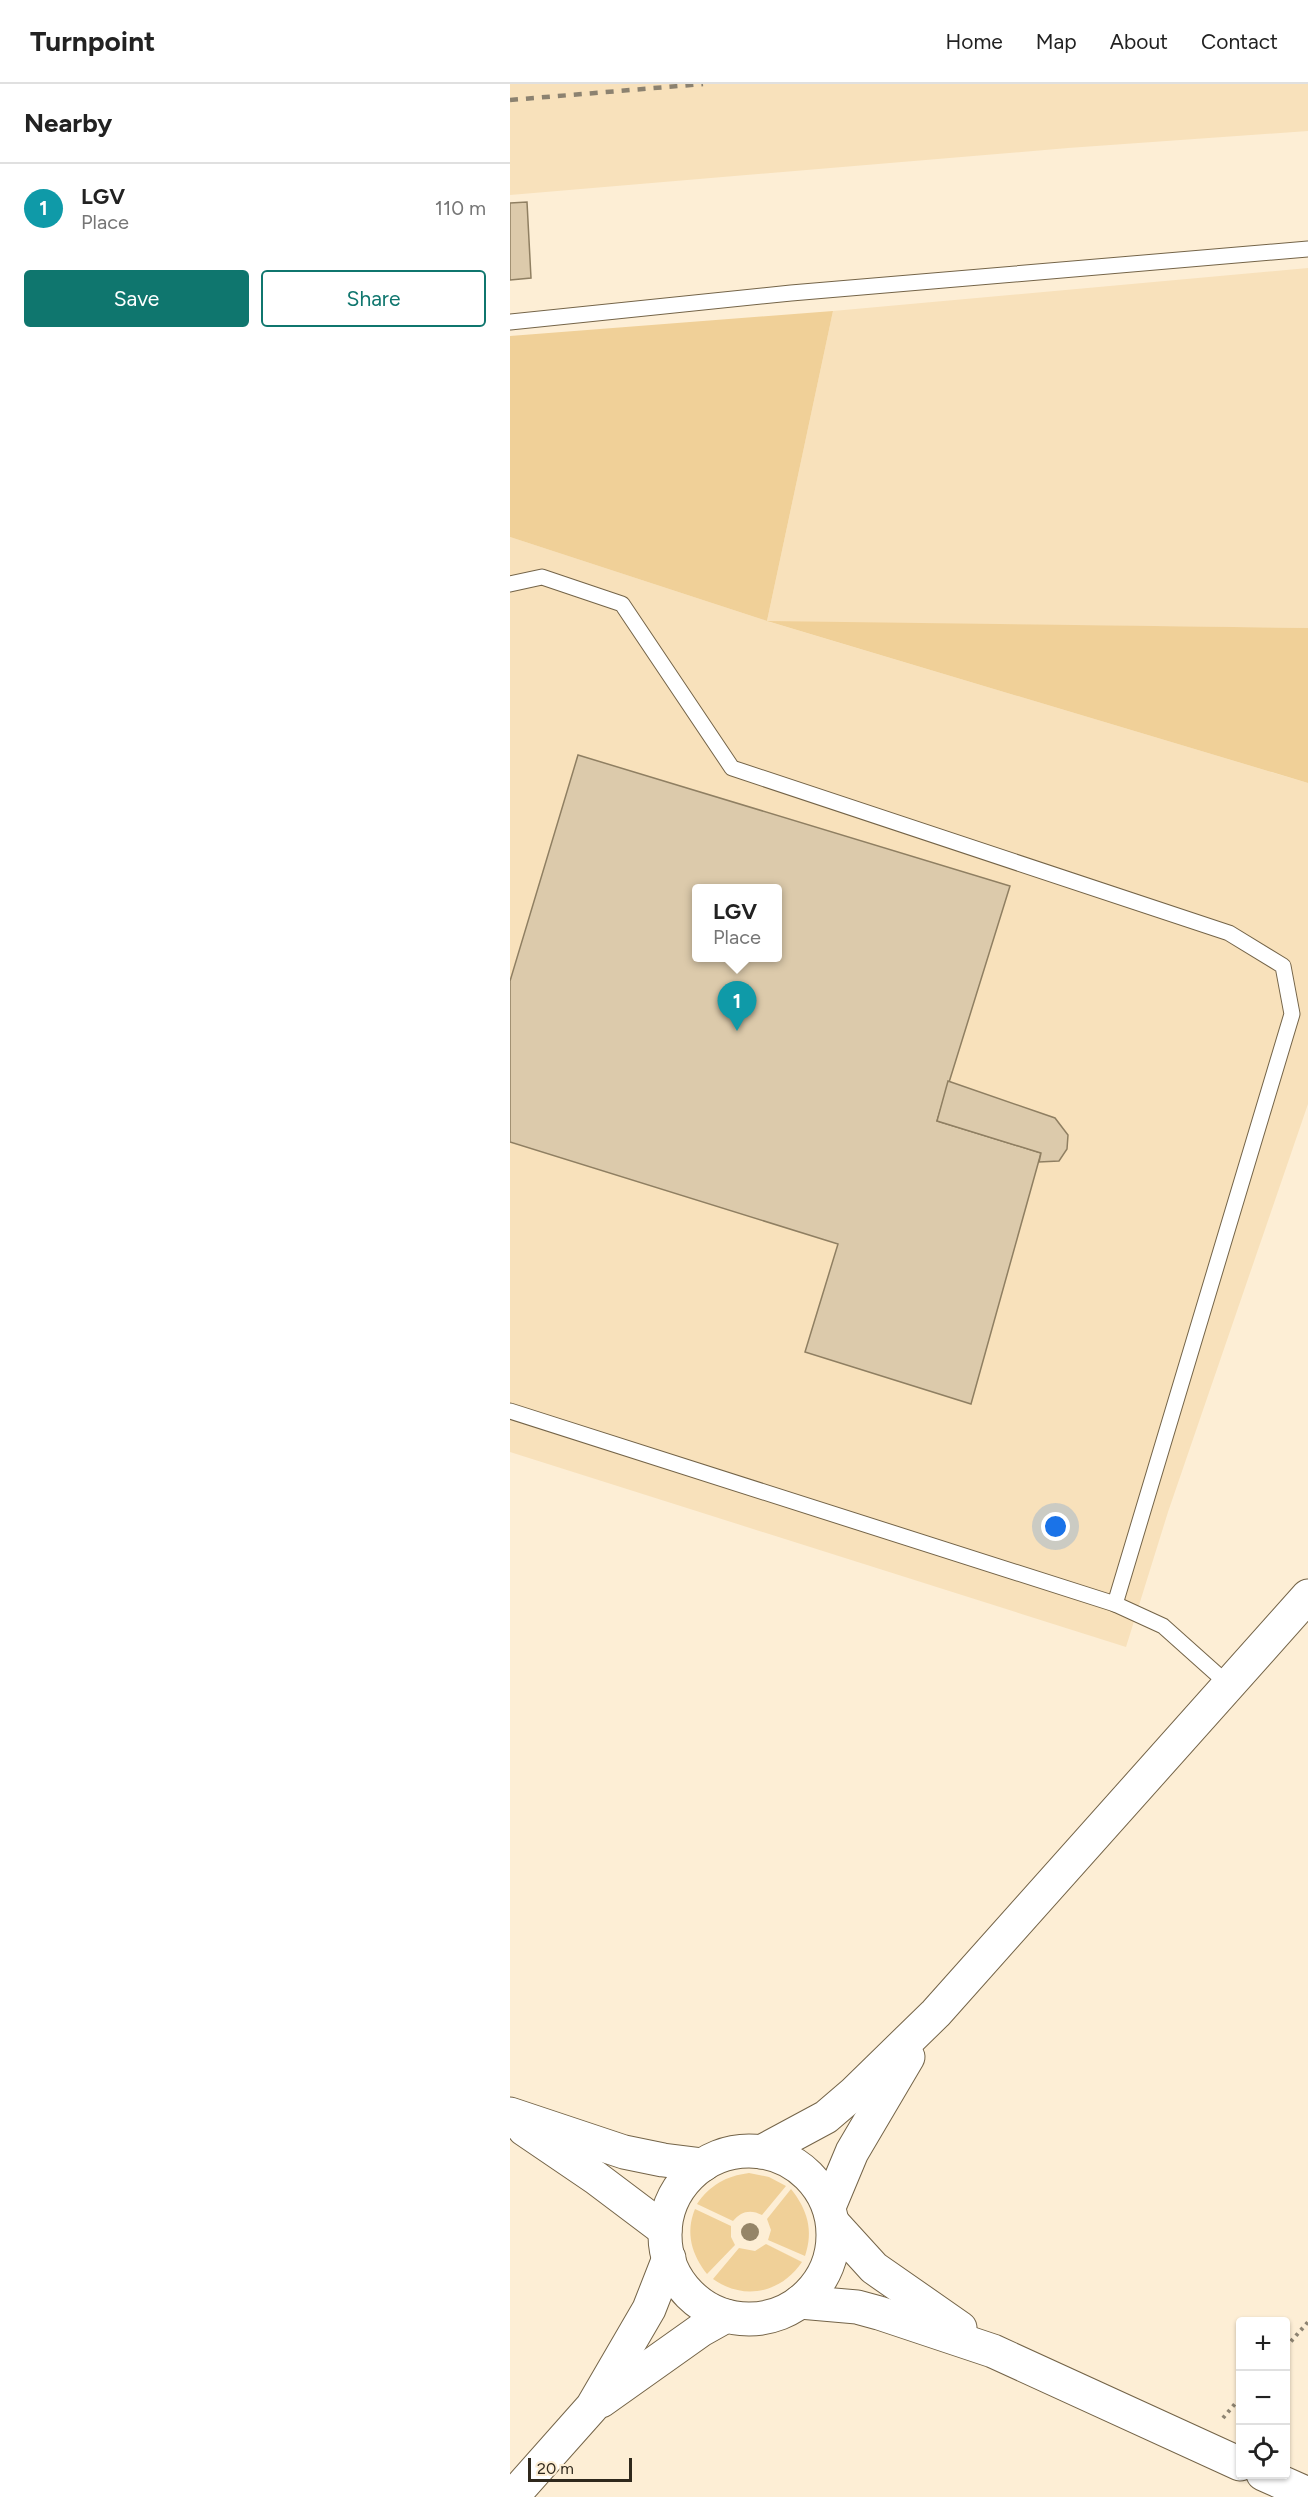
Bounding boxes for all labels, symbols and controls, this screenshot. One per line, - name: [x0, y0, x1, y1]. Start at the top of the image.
- text: Turnpoint: [30, 24, 155, 58]
- text: Home: [946, 29, 1003, 54]
- text: Map: [1036, 29, 1077, 54]
- text: About: [1110, 29, 1168, 54]
- text: Contact: [1201, 29, 1278, 54]
- text: Nearby: [24, 107, 112, 139]
- text: LGV: [81, 183, 125, 210]
- text: 1: [39, 196, 48, 220]
- text: 110 m: [435, 196, 486, 220]
- text: Place: [81, 210, 129, 234]
- button: Save: [24, 270, 249, 327]
- button: Share: [261, 270, 486, 327]
- popup: [692, 884, 782, 962]
- text: LGV: [713, 898, 757, 925]
- text: Place: [713, 925, 761, 949]
- pin: 1: [718, 982, 756, 1031]
- your location: [1041, 1512, 1070, 1541]
- map controls: [1236, 2317, 1290, 2479]
- button: +: [1236, 2317, 1290, 2371]
- button: −: [1236, 2371, 1290, 2425]
- button: locate: [1236, 2425, 1290, 2479]
- scale bar: [528, 2455, 632, 2482]
- text: 20 m: [537, 2459, 574, 2478]

